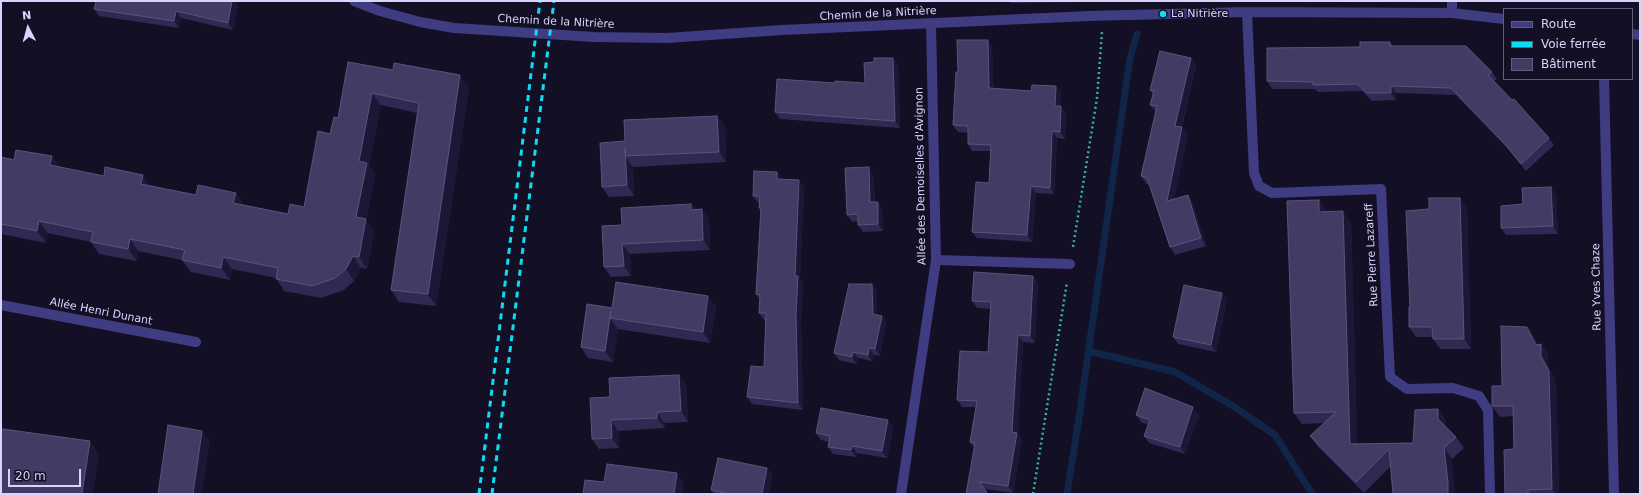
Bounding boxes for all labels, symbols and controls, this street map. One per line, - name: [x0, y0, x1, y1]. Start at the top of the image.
- street label: Chemin de la Nitrière: [819, 4, 937, 24]
- place label: La Nitrière: [1171, 7, 1228, 21]
- north arrow: [8, 8, 48, 48]
- legend: [1503, 8, 1633, 80]
- text: N: [21, 9, 32, 23]
- marker: La Nitrière: [1158, 9, 1168, 19]
- street label: Chemin de la Nitrière: [497, 12, 615, 32]
- text: Route: [1541, 17, 1576, 31]
- text: Voie ferrée: [1541, 37, 1606, 51]
- text: Bâtiment: [1541, 57, 1596, 71]
- street label: Allée des Demoiselles d'Avignon: [913, 87, 929, 265]
- street label: Rue Pierre Lazareff: [1363, 203, 1381, 307]
- street label: Rue Yves Chaze: [1590, 243, 1604, 331]
- street label: Allée Henri Dunant: [49, 296, 153, 328]
- scale bar: [10, 461, 83, 487]
- text: 20 m: [15, 469, 46, 483]

